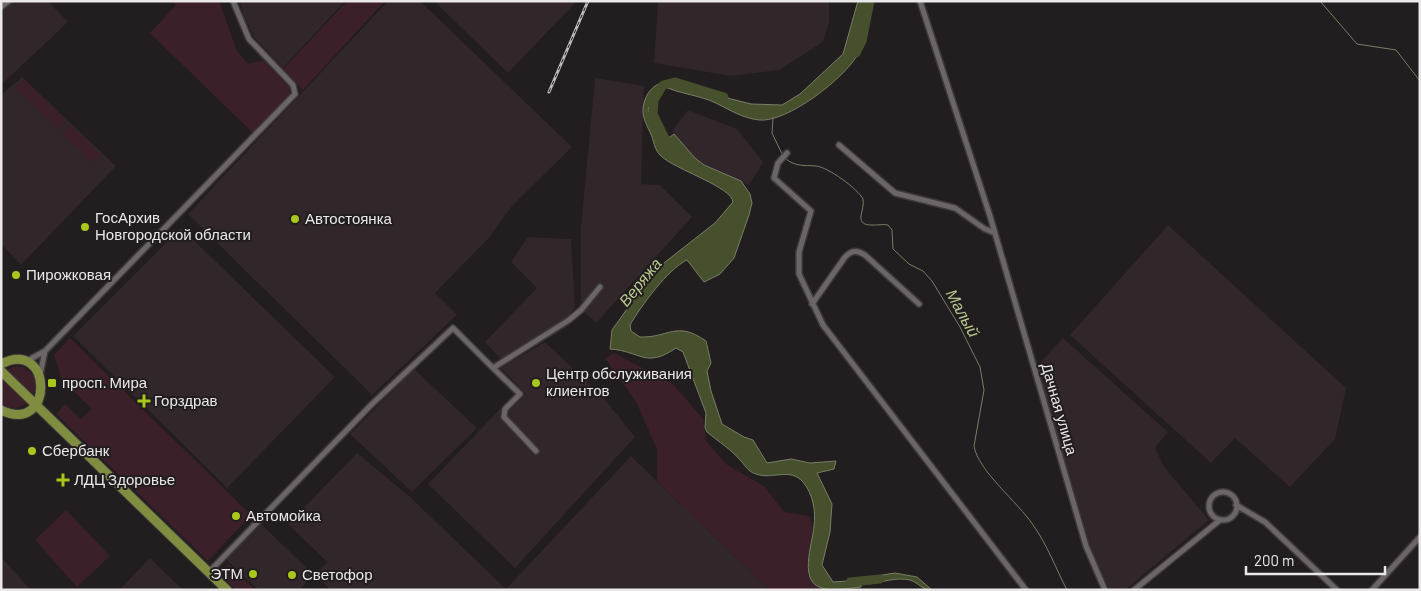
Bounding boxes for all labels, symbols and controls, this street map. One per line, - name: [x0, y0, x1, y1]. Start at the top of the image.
- place label: ГосАрхив Новгородской области: [95, 208, 251, 243]
- place label: Автостоянка: [305, 209, 393, 227]
- marker: Автостоянка: [289, 213, 301, 225]
- marker: ГосАрхив Новгородской области: [79, 221, 91, 233]
- water label: Веряжа: [614, 254, 665, 310]
- place label: Пирожковая: [26, 265, 111, 283]
- marker: Пирожковая: [10, 269, 22, 281]
- water label: Малый: [943, 285, 984, 340]
- street label: Дачная улица: [1038, 361, 1082, 457]
- place label: Центр обслуживания клиентов: [546, 364, 692, 399]
- place label: просп. Мира: [62, 373, 148, 391]
- marker: просп. Мира: [46, 377, 58, 389]
- marker: Центр обслуживания клиентов: [530, 377, 542, 389]
- place label: Горздрав: [154, 391, 218, 409]
- marker: Горздрав: [138, 395, 150, 407]
- place label: Сбербанк: [42, 441, 110, 459]
- marker: Сбербанк: [26, 445, 38, 457]
- place label: ЛДЦ Здоровье: [74, 470, 175, 488]
- marker: ЛДЦ Здоровье: [56, 473, 70, 487]
- place label: Автомойка: [246, 506, 322, 524]
- marker: Автомойка: [230, 510, 242, 522]
- scale bar: [1246, 544, 1385, 576]
- text: 200 m: [1254, 551, 1294, 569]
- place label: ЭТМ: [211, 564, 243, 582]
- place label: Светофор: [302, 565, 373, 583]
- marker: ЭТМ: [247, 568, 259, 580]
- marker: Светофор: [286, 569, 298, 581]

